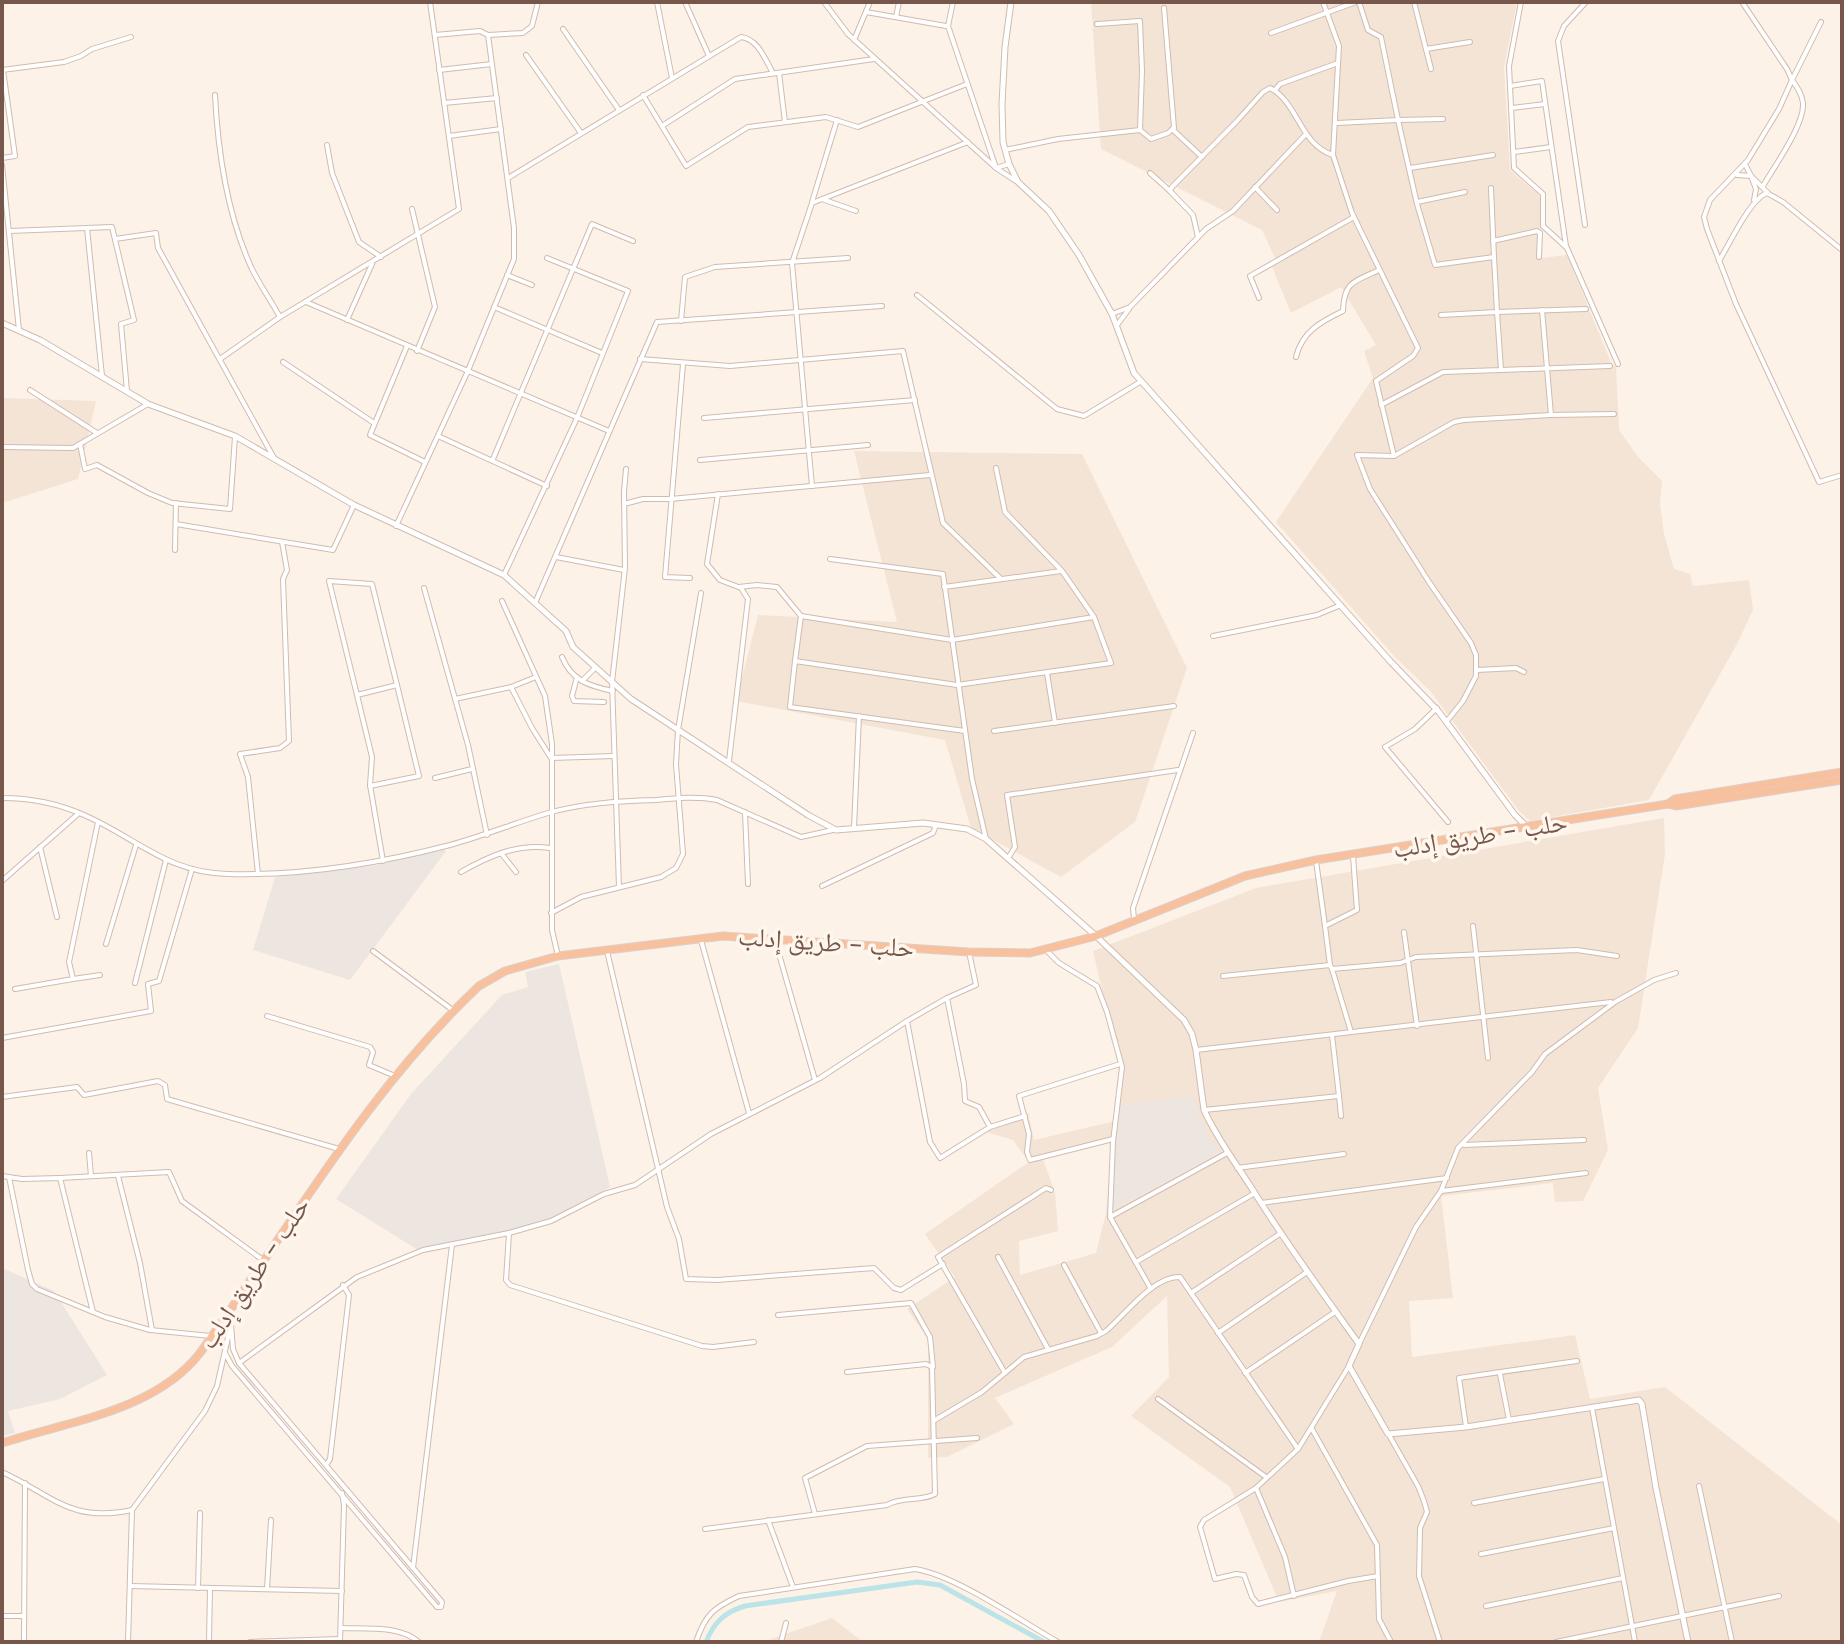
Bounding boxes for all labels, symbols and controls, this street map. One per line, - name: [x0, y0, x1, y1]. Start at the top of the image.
- street label: حلب - طريق إدلب: [1390, 804, 1570, 866]
- street label: حلب - طريق إدلب: [737, 919, 915, 965]
- street label: حلب - طريق إدلب: [191, 1191, 317, 1356]

